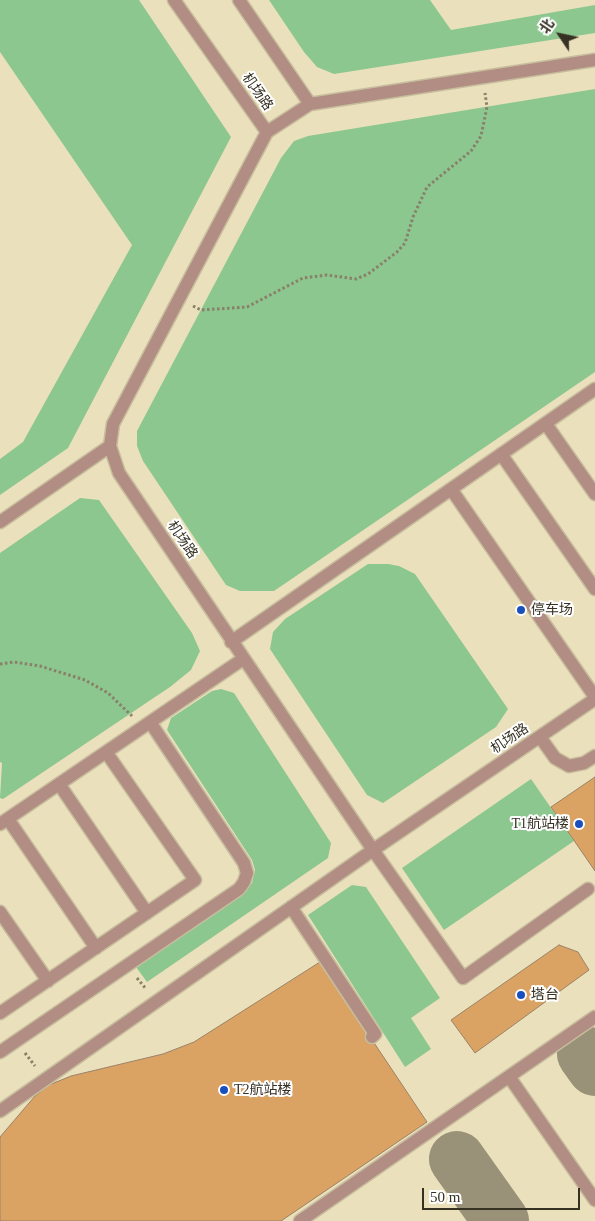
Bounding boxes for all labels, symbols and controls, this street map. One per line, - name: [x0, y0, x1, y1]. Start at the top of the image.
- north arrow: [535, 10, 585, 60]
- text: 北: [537, 16, 557, 36]
- street label: 机场路: [238, 70, 276, 114]
- street label: 机场路: [163, 518, 201, 562]
- place label: 停车场: [531, 602, 573, 618]
- marker: 停车场: [515, 604, 527, 616]
- street label: 机场路: [488, 720, 532, 758]
- place label: T1航站楼: [511, 816, 569, 832]
- marker: T1航站楼: [573, 818, 585, 830]
- place label: 塔台: [531, 987, 559, 1003]
- marker: 塔台: [515, 989, 527, 1001]
- place label: T2航站楼: [234, 1082, 292, 1098]
- marker: T2航站楼: [218, 1084, 230, 1096]
- scale bar: [425, 1178, 582, 1210]
- text: 50 m: [430, 1189, 460, 1205]

